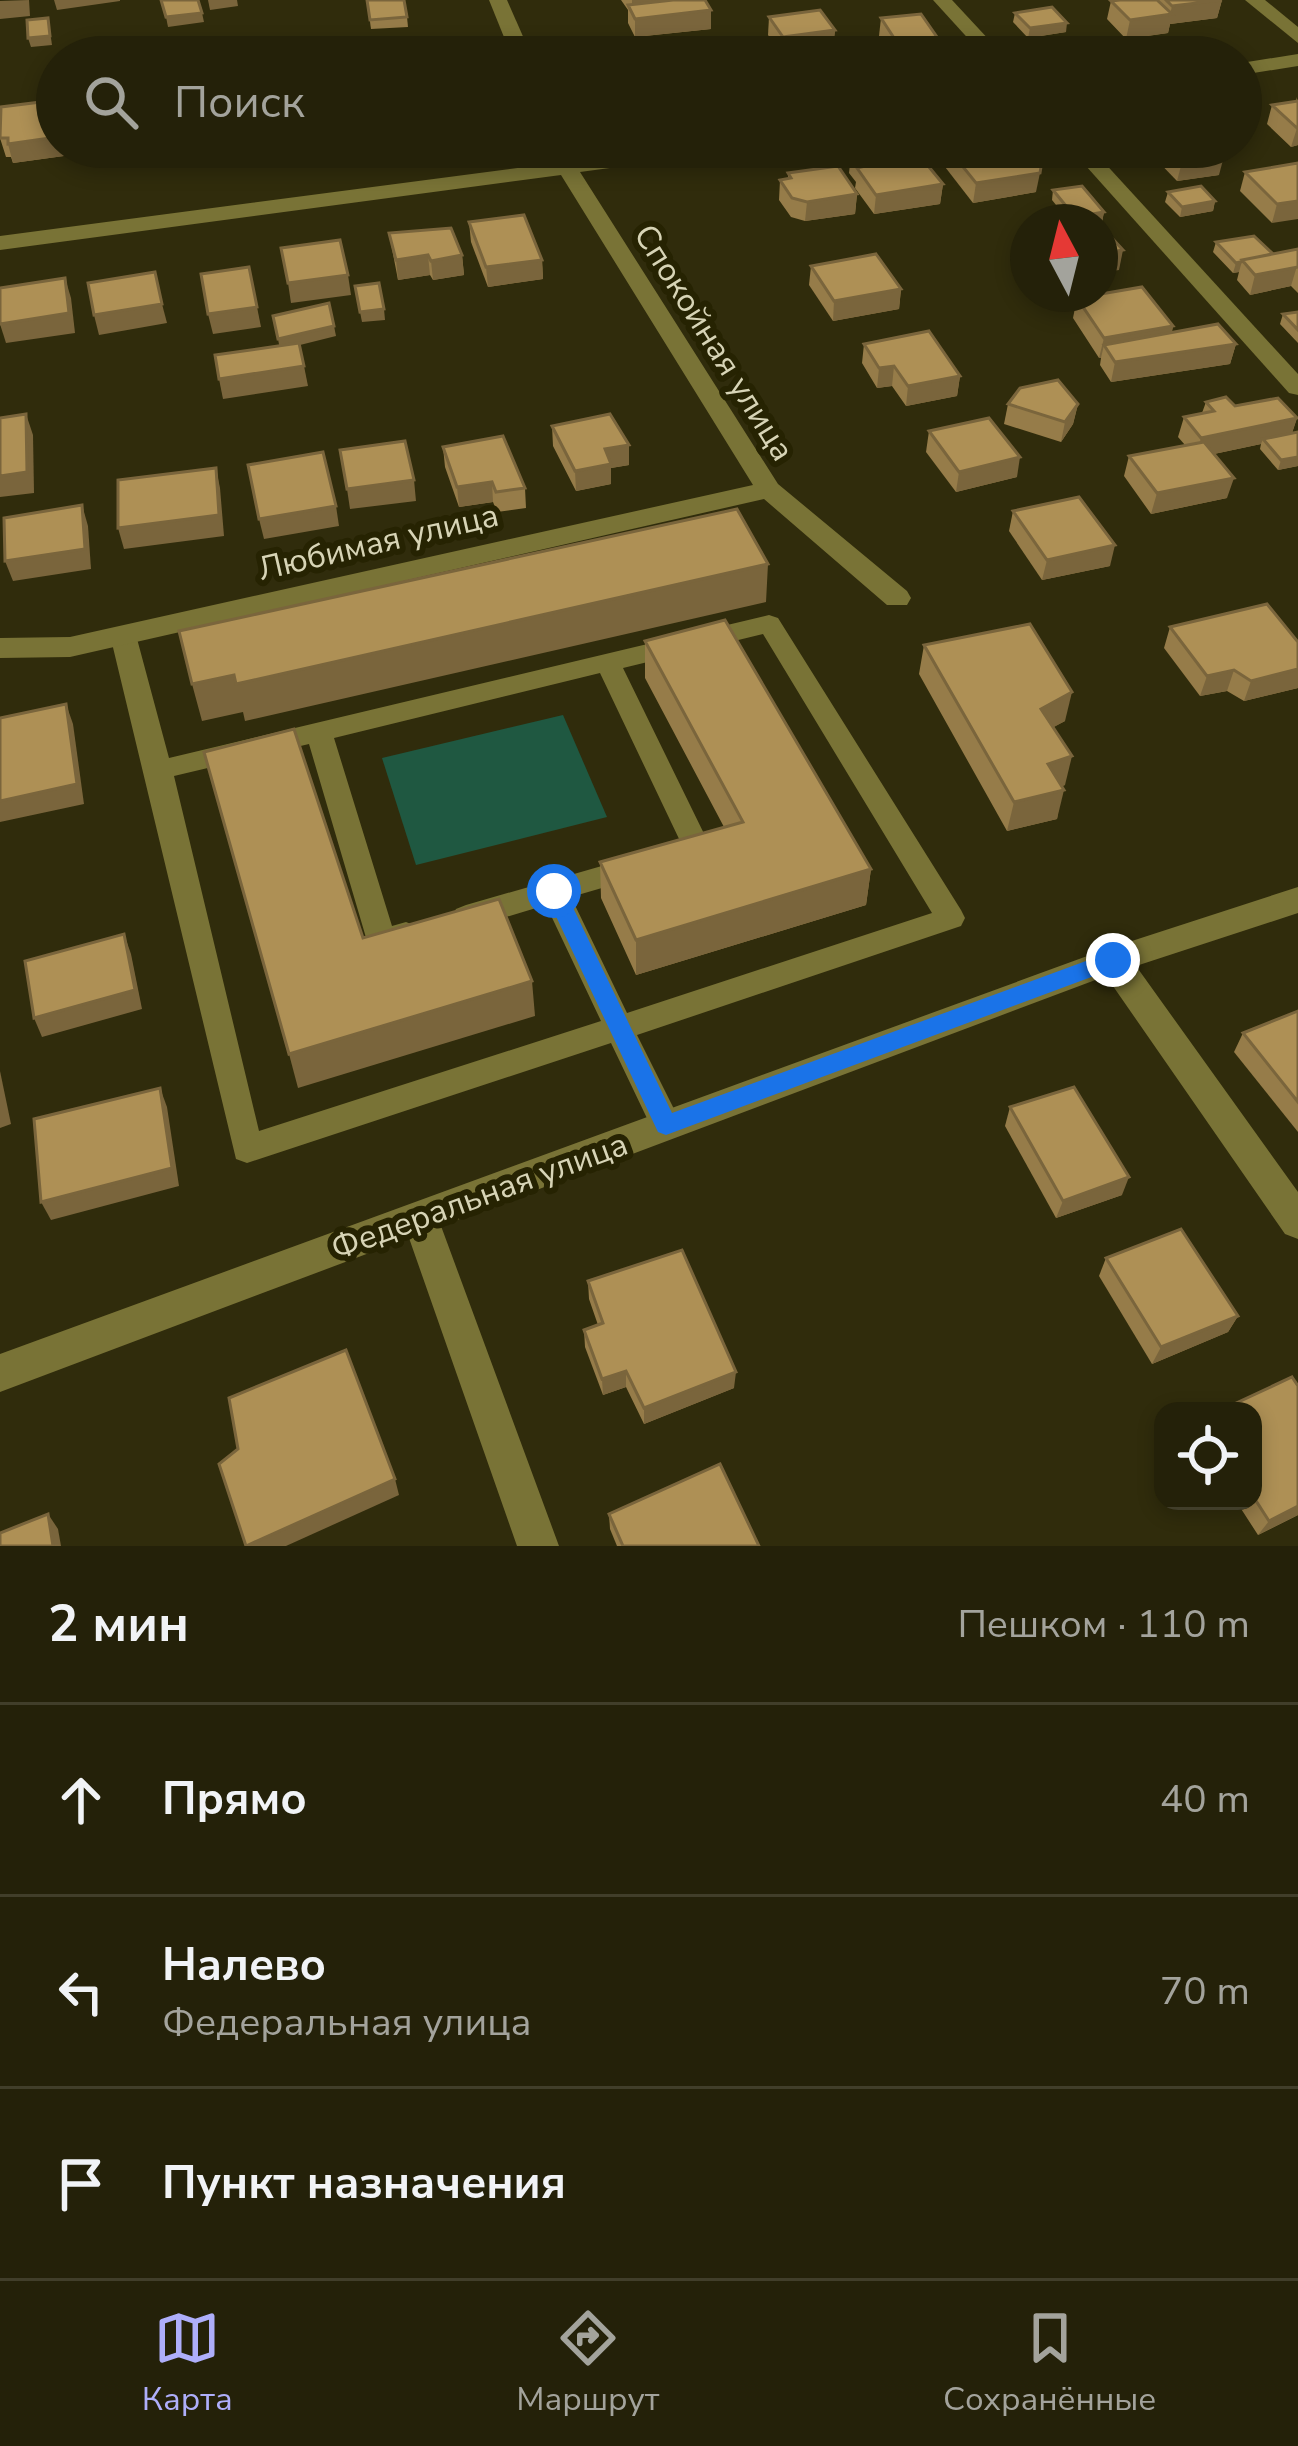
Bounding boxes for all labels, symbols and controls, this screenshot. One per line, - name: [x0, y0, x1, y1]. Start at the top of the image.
- search box: [36, 36, 1262, 168]
- icon: search: [78, 69, 144, 135]
- text: Поиск: [174, 72, 305, 133]
- north arrow: [1010, 204, 1118, 312]
- street label: Спокойная улица: [623, 216, 805, 470]
- street label: Любимая улица: [254, 493, 503, 592]
- route start: [527, 864, 581, 918]
- route end: [1086, 933, 1140, 987]
- street label: Федеральная улица: [325, 1122, 634, 1271]
- map controls: [1154, 1402, 1262, 1510]
- button: locate: [1154, 1402, 1262, 1510]
- text: 2 мин: [48, 1589, 189, 1659]
- text: Пешком · 110 m: [957, 1598, 1250, 1651]
- icon: ahead: [48, 1767, 114, 1833]
- text: Прямо: [162, 1769, 307, 1830]
- text: 40 m: [1160, 1773, 1250, 1826]
- text: Налево: [162, 1935, 326, 1996]
- icon: left: [48, 1959, 114, 2025]
- text: 70 m: [1160, 1965, 1250, 2018]
- text: Федеральная улица: [162, 1996, 532, 2049]
- icon: arrive: [48, 2151, 114, 2217]
- text: Пункт назначения: [162, 2153, 566, 2214]
- tab: Карта: [142, 2305, 233, 2422]
- tab: Маршрут: [516, 2305, 660, 2422]
- tab: Сохранённые: [943, 2305, 1156, 2422]

